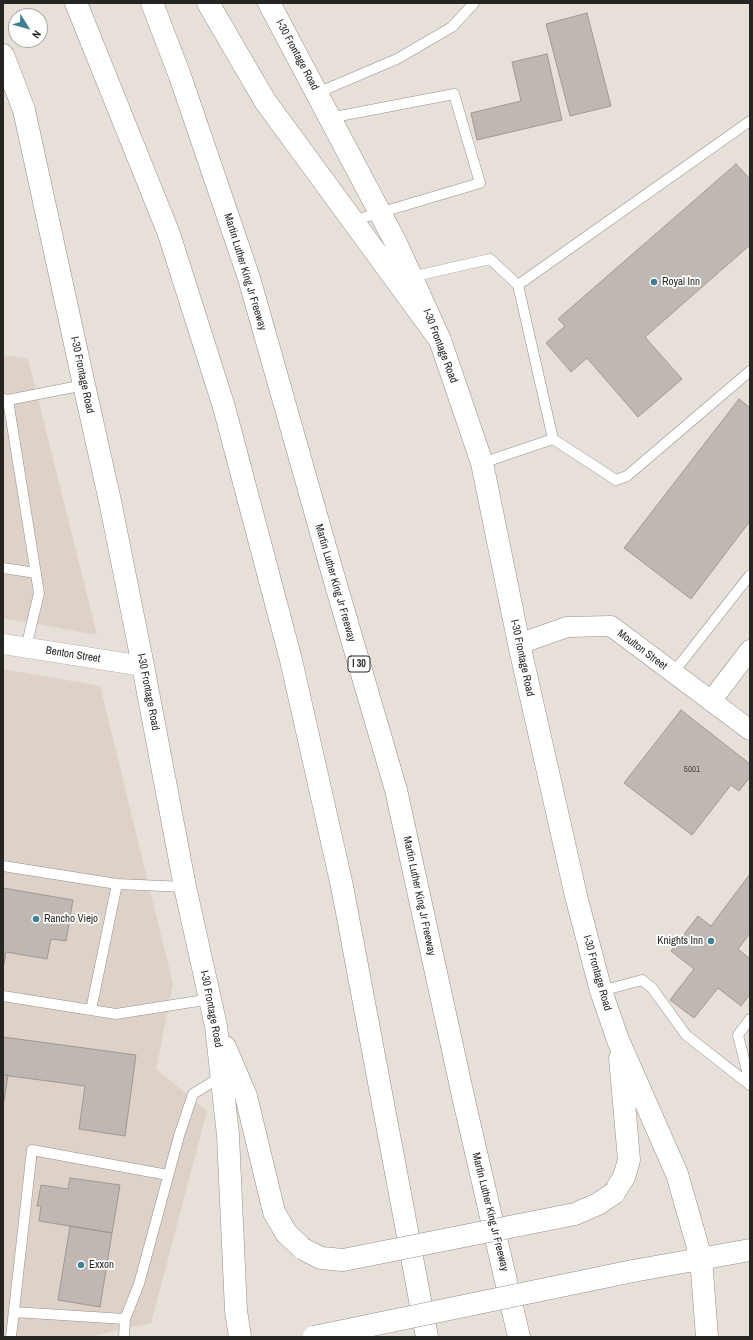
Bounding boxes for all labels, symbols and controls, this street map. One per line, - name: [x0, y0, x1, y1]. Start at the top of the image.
- north arrow: [8, 8, 48, 48]
- street label: I-30 Frontage Road: [273, 17, 321, 93]
- text: N: [29, 28, 44, 41]
- street label: Martin Luther King Jr Freeway: [221, 212, 269, 332]
- place label: Royal Inn: [662, 275, 700, 289]
- marker: Royal Inn: [649, 277, 659, 287]
- street label: I-30 Frontage Road: [420, 307, 460, 385]
- street label: I-30 Frontage Road: [67, 335, 97, 415]
- street label: Martin Luther King Jr Freeway: [312, 523, 358, 643]
- street label: I-30 Frontage Road: [507, 618, 537, 698]
- street label: Moulton Street: [615, 627, 669, 673]
- street label: Benton Street: [45, 644, 101, 666]
- street label: I-30 Frontage Road: [134, 652, 162, 732]
- road number: I 30: [348, 656, 370, 672]
- house number: 5001: [684, 765, 700, 775]
- street label: Martin Luther King Jr Freeway: [400, 835, 438, 957]
- place label: Rancho Viejo: [44, 912, 98, 926]
- marker: Rancho Viejo: [31, 914, 41, 924]
- street label: I-30 Frontage Road: [580, 934, 614, 1012]
- place label: Knights Inn: [657, 934, 703, 948]
- marker: Knights Inn: [706, 936, 716, 946]
- street label: I-30 Frontage Road: [197, 969, 225, 1049]
- street label: Martin Luther King Jr Freeway: [469, 1151, 511, 1273]
- place label: Exxon: [89, 1258, 114, 1272]
- marker: Exxon: [76, 1260, 86, 1270]

